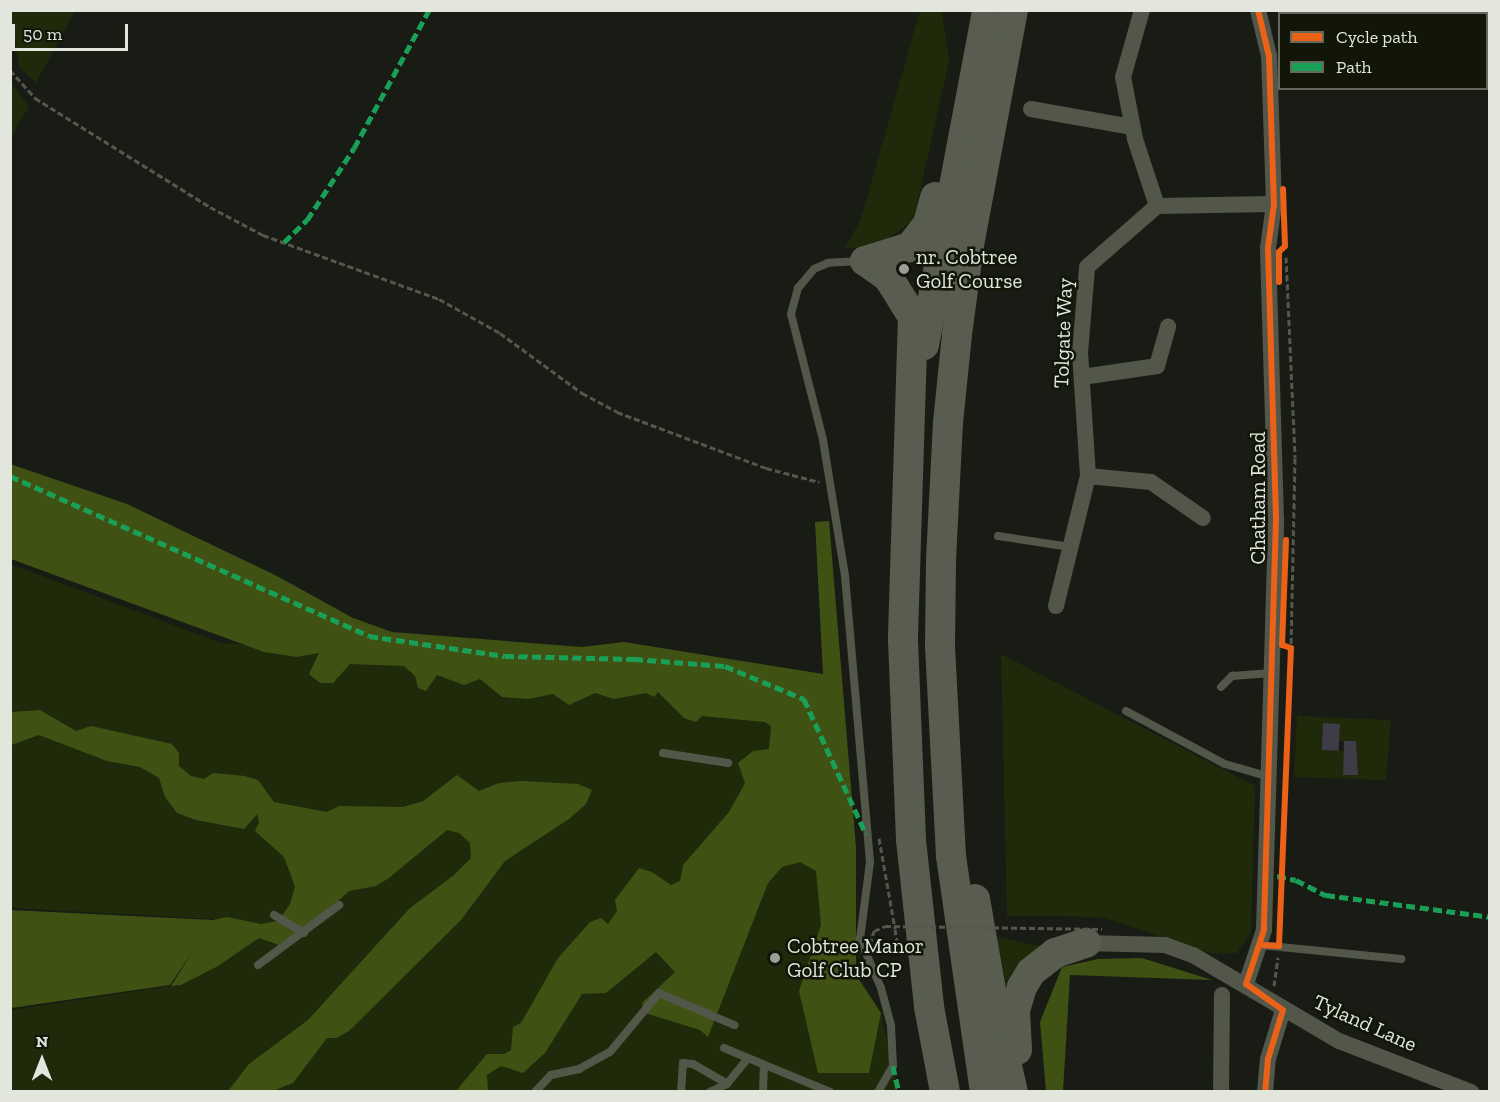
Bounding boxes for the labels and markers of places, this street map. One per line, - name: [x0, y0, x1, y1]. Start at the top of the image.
- place label: nr. Cobtree Golf Course: [916, 244, 1022, 294]
- marker: nr. Cobtree Golf Course: [897, 262, 911, 276]
- place label: Cobtree Manor Golf Club CP: [787, 933, 924, 983]
- marker: Cobtree Manor Golf Club CP: [768, 951, 782, 965]

